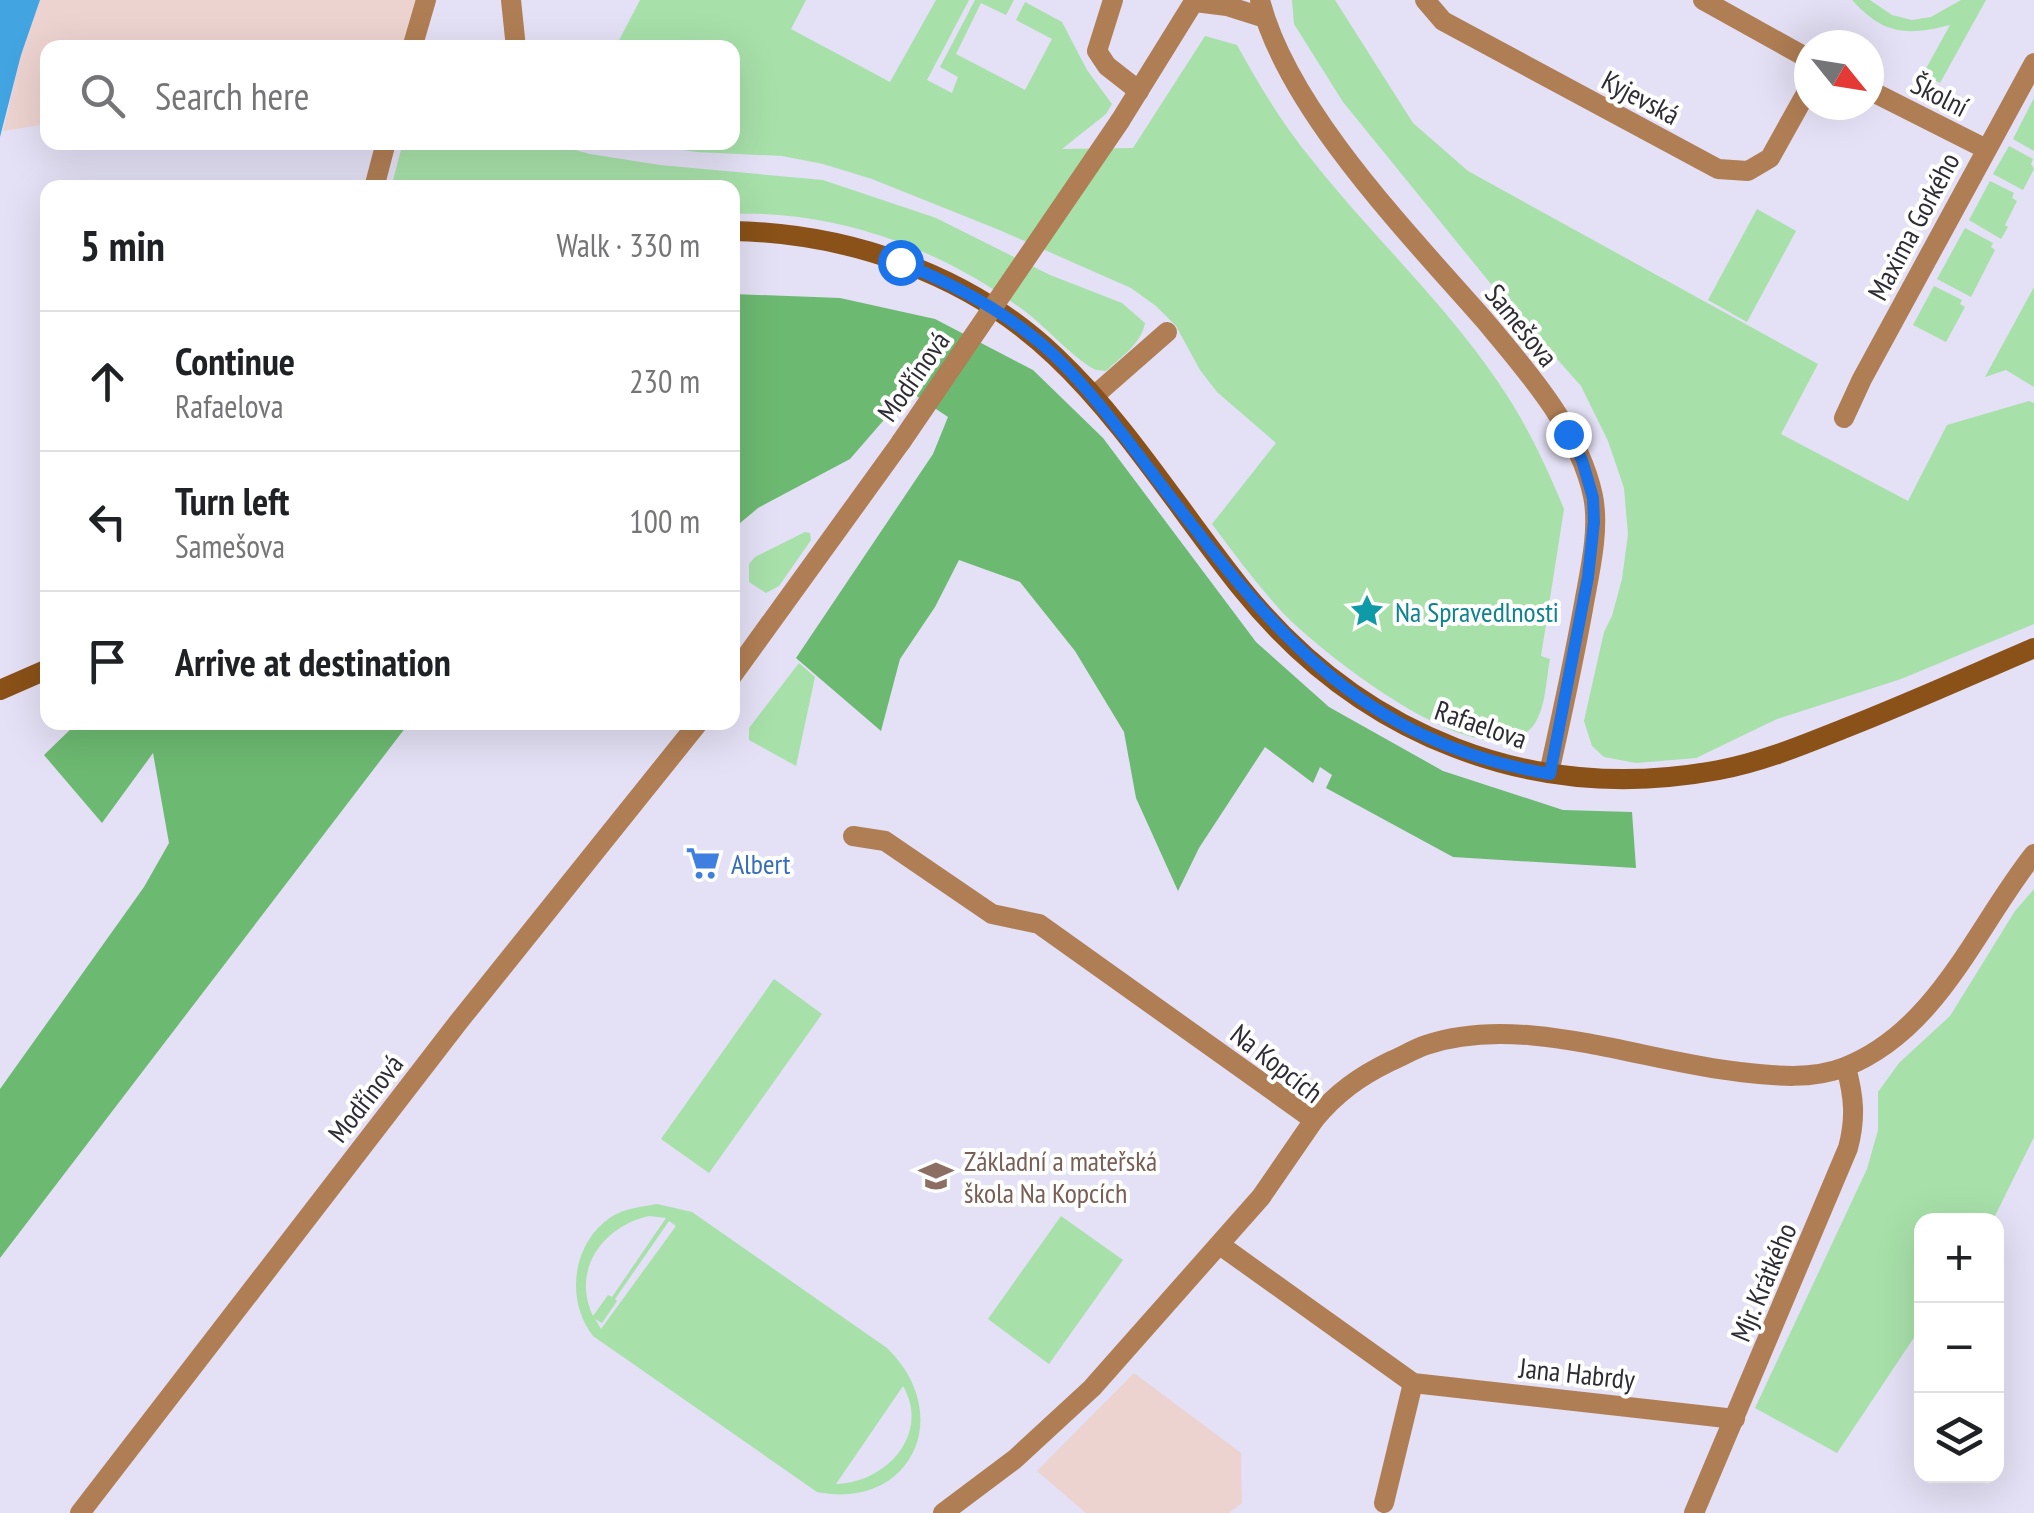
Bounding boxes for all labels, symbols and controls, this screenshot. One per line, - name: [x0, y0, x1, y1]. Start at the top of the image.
- north arrow: [1794, 30, 1884, 120]
- search box: [40, 40, 740, 150]
- street label: Kyjevská: [1596, 61, 1686, 133]
- street label: Školní: [1905, 65, 1975, 125]
- icon: search: [75, 68, 130, 123]
- text: Search here: [155, 71, 309, 120]
- street label: Maxima Gorkého: [1859, 146, 1967, 306]
- text: 5 min: [80, 218, 165, 273]
- text: Walk · 330 m: [556, 224, 700, 266]
- route start: [878, 240, 924, 286]
- street label: Samešova: [1477, 276, 1567, 374]
- street label: Modřínová: [869, 324, 957, 428]
- text: Continue: [175, 336, 295, 385]
- icon: ahead: [80, 354, 135, 409]
- text: 230 m: [629, 360, 700, 402]
- text: Rafaelova: [175, 385, 284, 427]
- route end: [1546, 412, 1592, 458]
- text: Turn left: [175, 476, 289, 525]
- icon: left: [80, 494, 135, 549]
- text: 100 m: [629, 500, 700, 542]
- text: Samešova: [175, 525, 285, 567]
- place icon: Na Spravedlnosti: [1348, 592, 1386, 630]
- place label: Na Spravedlnosti: [1395, 593, 1559, 630]
- icon: arrive: [80, 634, 135, 689]
- text: Arrive at destination: [175, 637, 451, 686]
- street label: Rafaelova: [1430, 691, 1532, 757]
- supermarket icon: Albert: [684, 844, 722, 882]
- place label: Albert: [731, 845, 791, 882]
- street label: Na Kopcích: [1223, 1015, 1331, 1111]
- street label: Modřínová: [319, 1046, 411, 1150]
- place label: Základní a mateřská škola Na Kopcích: [964, 1142, 1157, 1211]
- school or university icon: Základní a mateřská škola Na Kopcích: [917, 1157, 955, 1195]
- map controls: [1914, 1213, 2004, 1483]
- button: +: [1914, 1213, 2004, 1303]
- street label: Mjr. Krátkého: [1721, 1217, 1805, 1347]
- button: −: [1914, 1303, 2004, 1393]
- street label: Jana Habrdy: [1516, 1348, 1637, 1398]
- button: layers: [1914, 1393, 2004, 1483]

